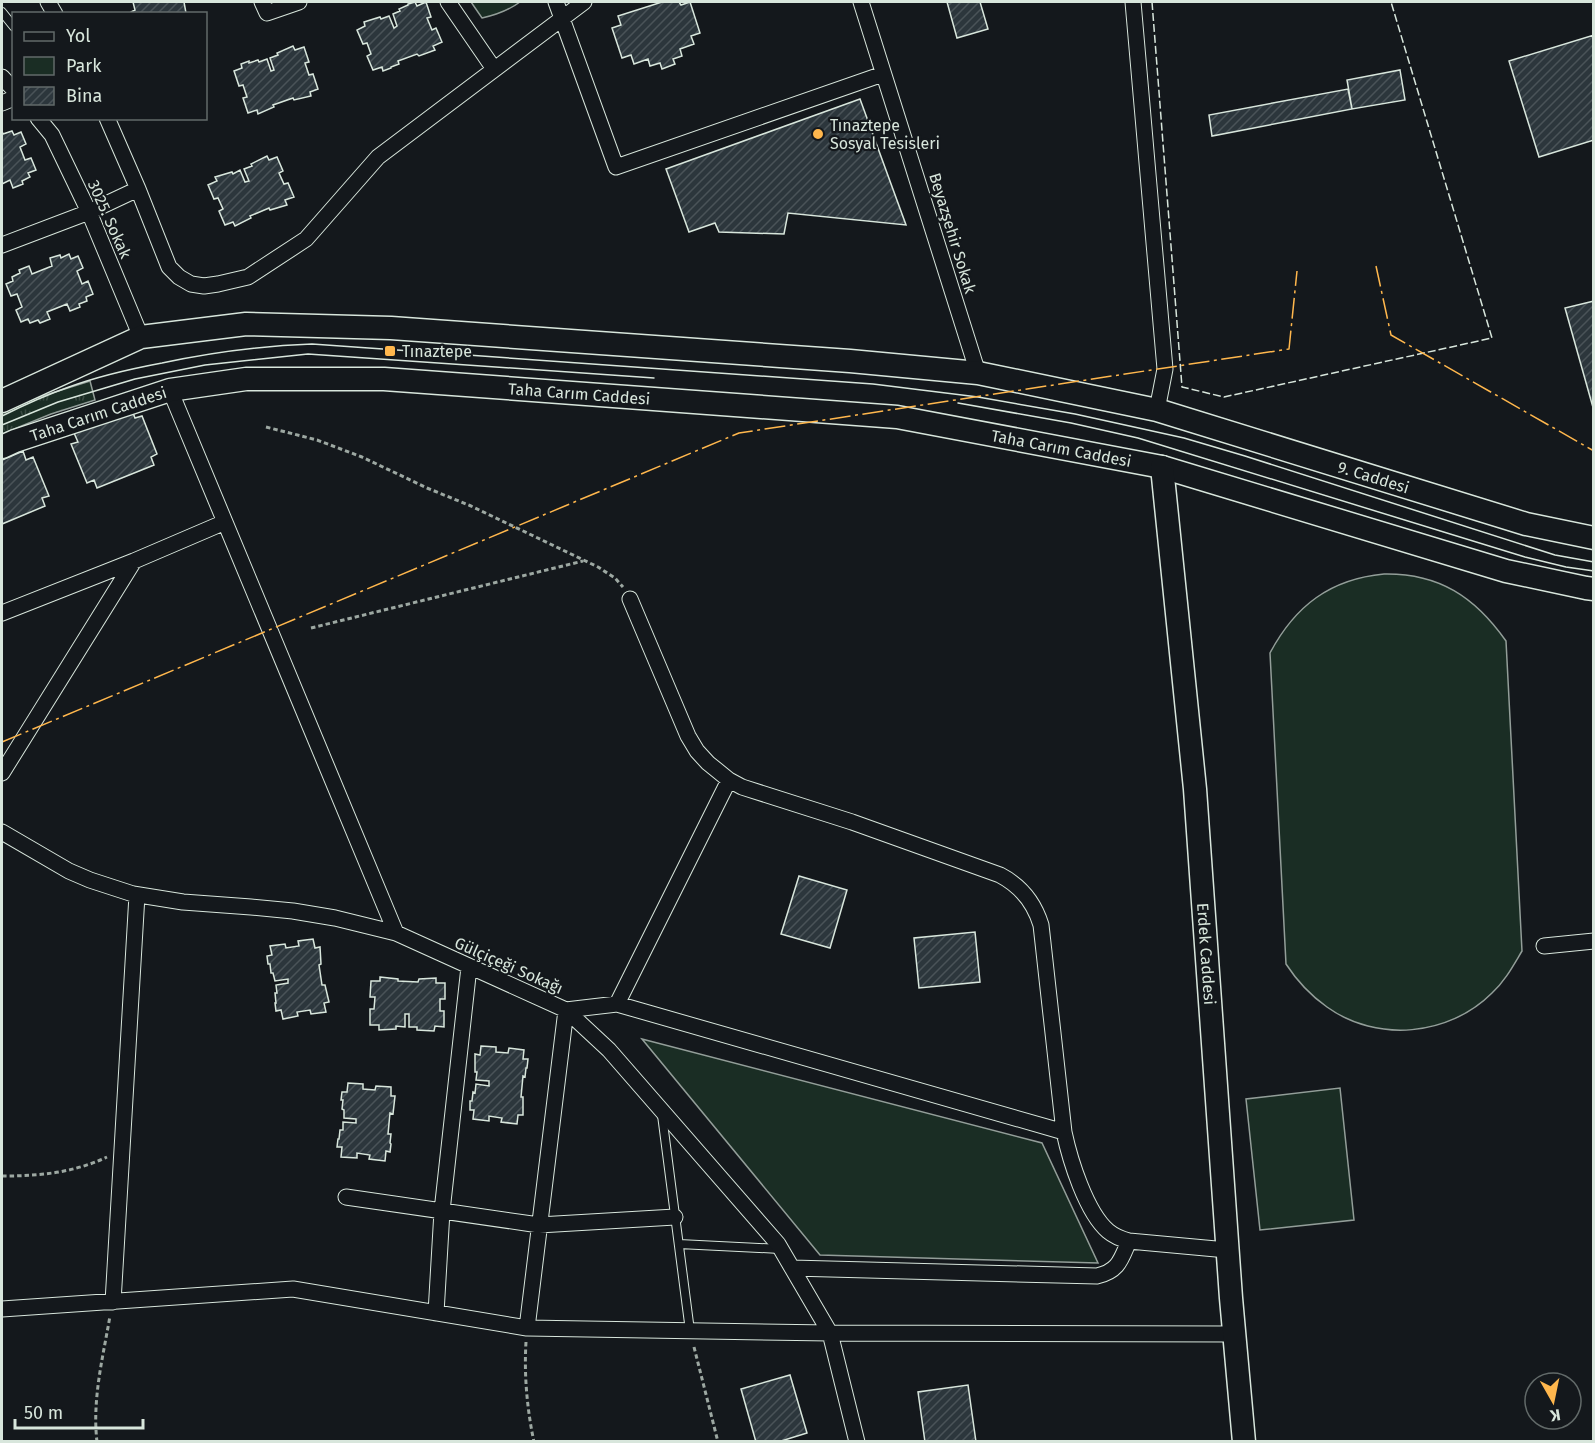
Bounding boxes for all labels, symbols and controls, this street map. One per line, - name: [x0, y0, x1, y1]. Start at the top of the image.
- legend: [12, 12, 207, 120]
- text: Yol: [66, 25, 91, 47]
- text: Park: [66, 55, 102, 77]
- text: Bina: [66, 85, 102, 107]
- place label: Tınaztepe Sosyal Tesisleri: [830, 116, 940, 153]
- marker: Tınaztepe Sosyal Tesisleri: [811, 127, 825, 141]
- street label: Beyazşehir Sokak: [924, 171, 980, 297]
- street label: 3025. Sokak: [84, 177, 136, 262]
- place label: Tınaztepe: [402, 342, 472, 361]
- marker: Tınaztepe: [383, 344, 397, 358]
- street label: Taha Carım Caddesi: [508, 379, 651, 409]
- street label: Taha Carım Caddesi: [28, 383, 169, 445]
- street label: Taha Carım Caddesi: [990, 426, 1133, 471]
- street label: 9. Caddesi: [1335, 457, 1411, 497]
- street label: Erdek Caddesi: [1193, 902, 1219, 1006]
- street label: Gülçiçeği Sokağı: [451, 933, 566, 999]
- north arrow: [1523, 1371, 1583, 1431]
- scale bar: [15, 1392, 142, 1430]
- text: 50 m: [24, 1402, 63, 1424]
- text: K: [1548, 1405, 1562, 1426]

